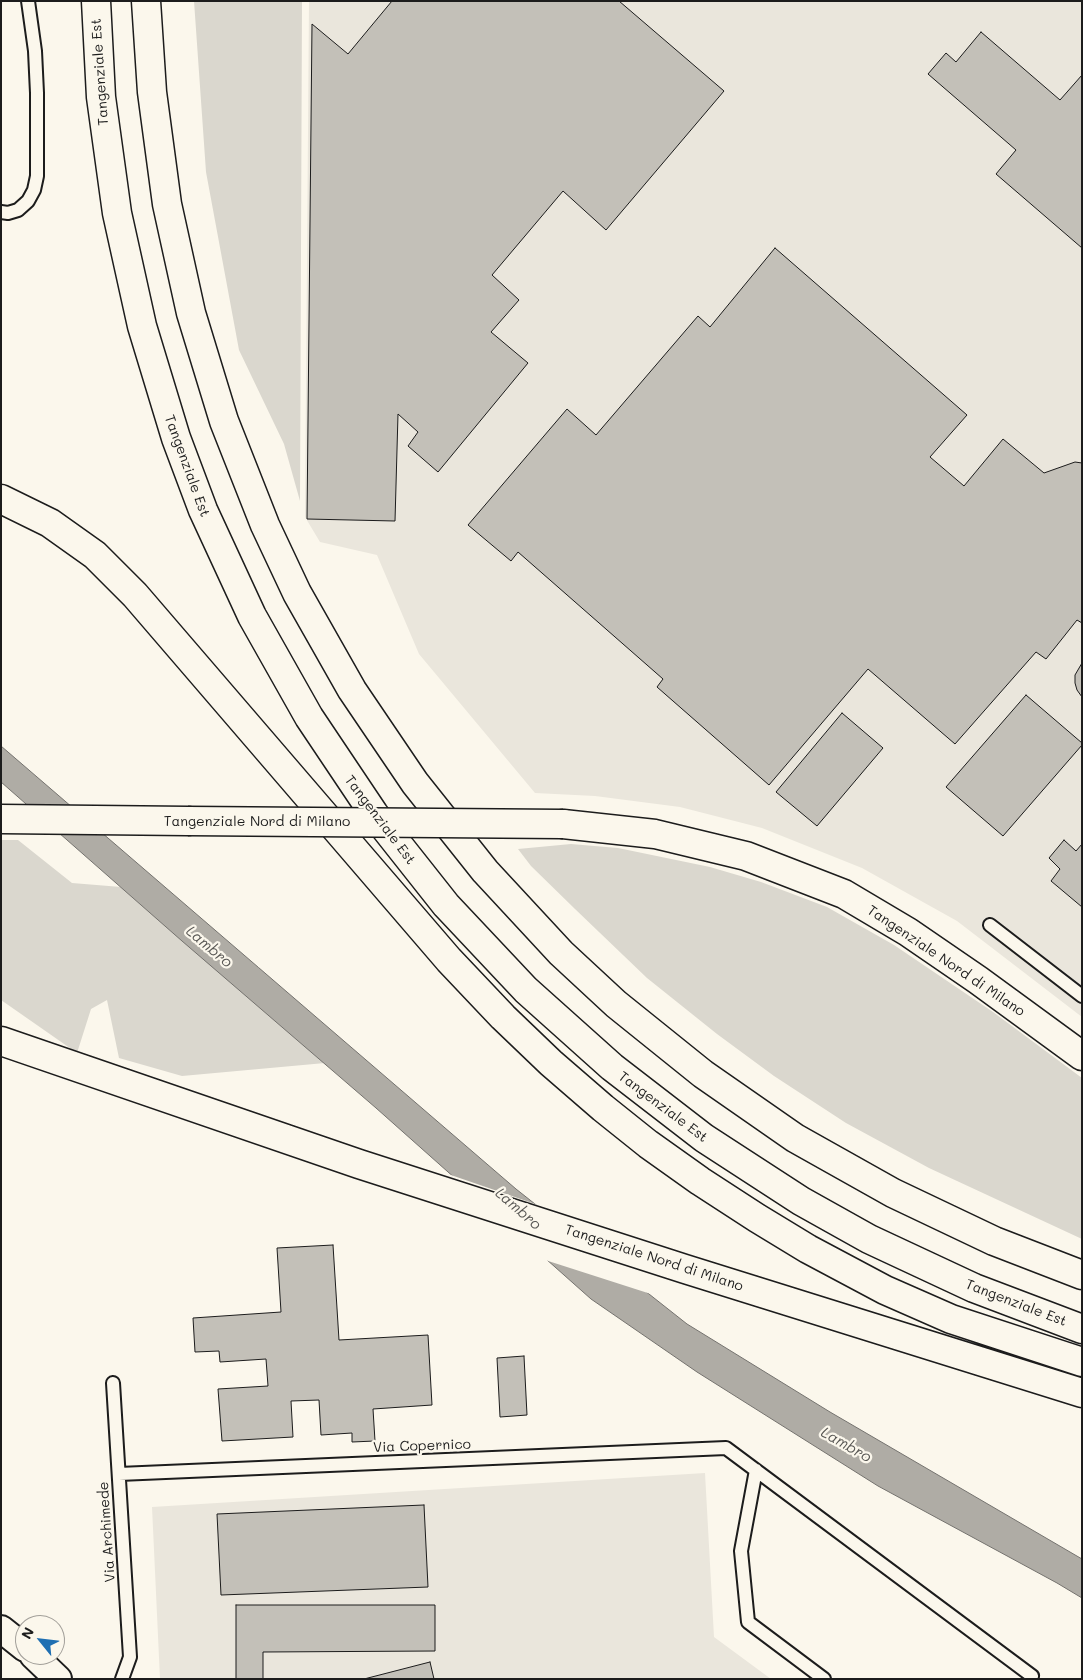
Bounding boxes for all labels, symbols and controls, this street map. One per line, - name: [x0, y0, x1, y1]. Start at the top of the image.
- street label: Tangenziale Est: [88, 18, 112, 126]
- street label: Tangenziale Est: [161, 413, 213, 519]
- street label: Tangenziale Est: [341, 772, 419, 868]
- street label: Tangenziale Nord di Milano: [164, 814, 350, 830]
- street label: Tangenziale Nord di Milano: [864, 902, 1028, 1020]
- water label: Lambro: [182, 922, 236, 972]
- street label: Tangenziale Est: [615, 1068, 711, 1146]
- water label: Lambro: [491, 1184, 545, 1234]
- street label: Tangenziale Nord di Milano: [563, 1221, 745, 1295]
- street label: Tangenziale Est: [963, 1276, 1069, 1330]
- water label: Lambro: [818, 1423, 874, 1467]
- street label: Via Copernico: [373, 1436, 471, 1456]
- street label: Via Archimede: [95, 1481, 119, 1583]
- north arrow: [15, 1615, 65, 1665]
- text: N: [16, 1624, 38, 1642]

